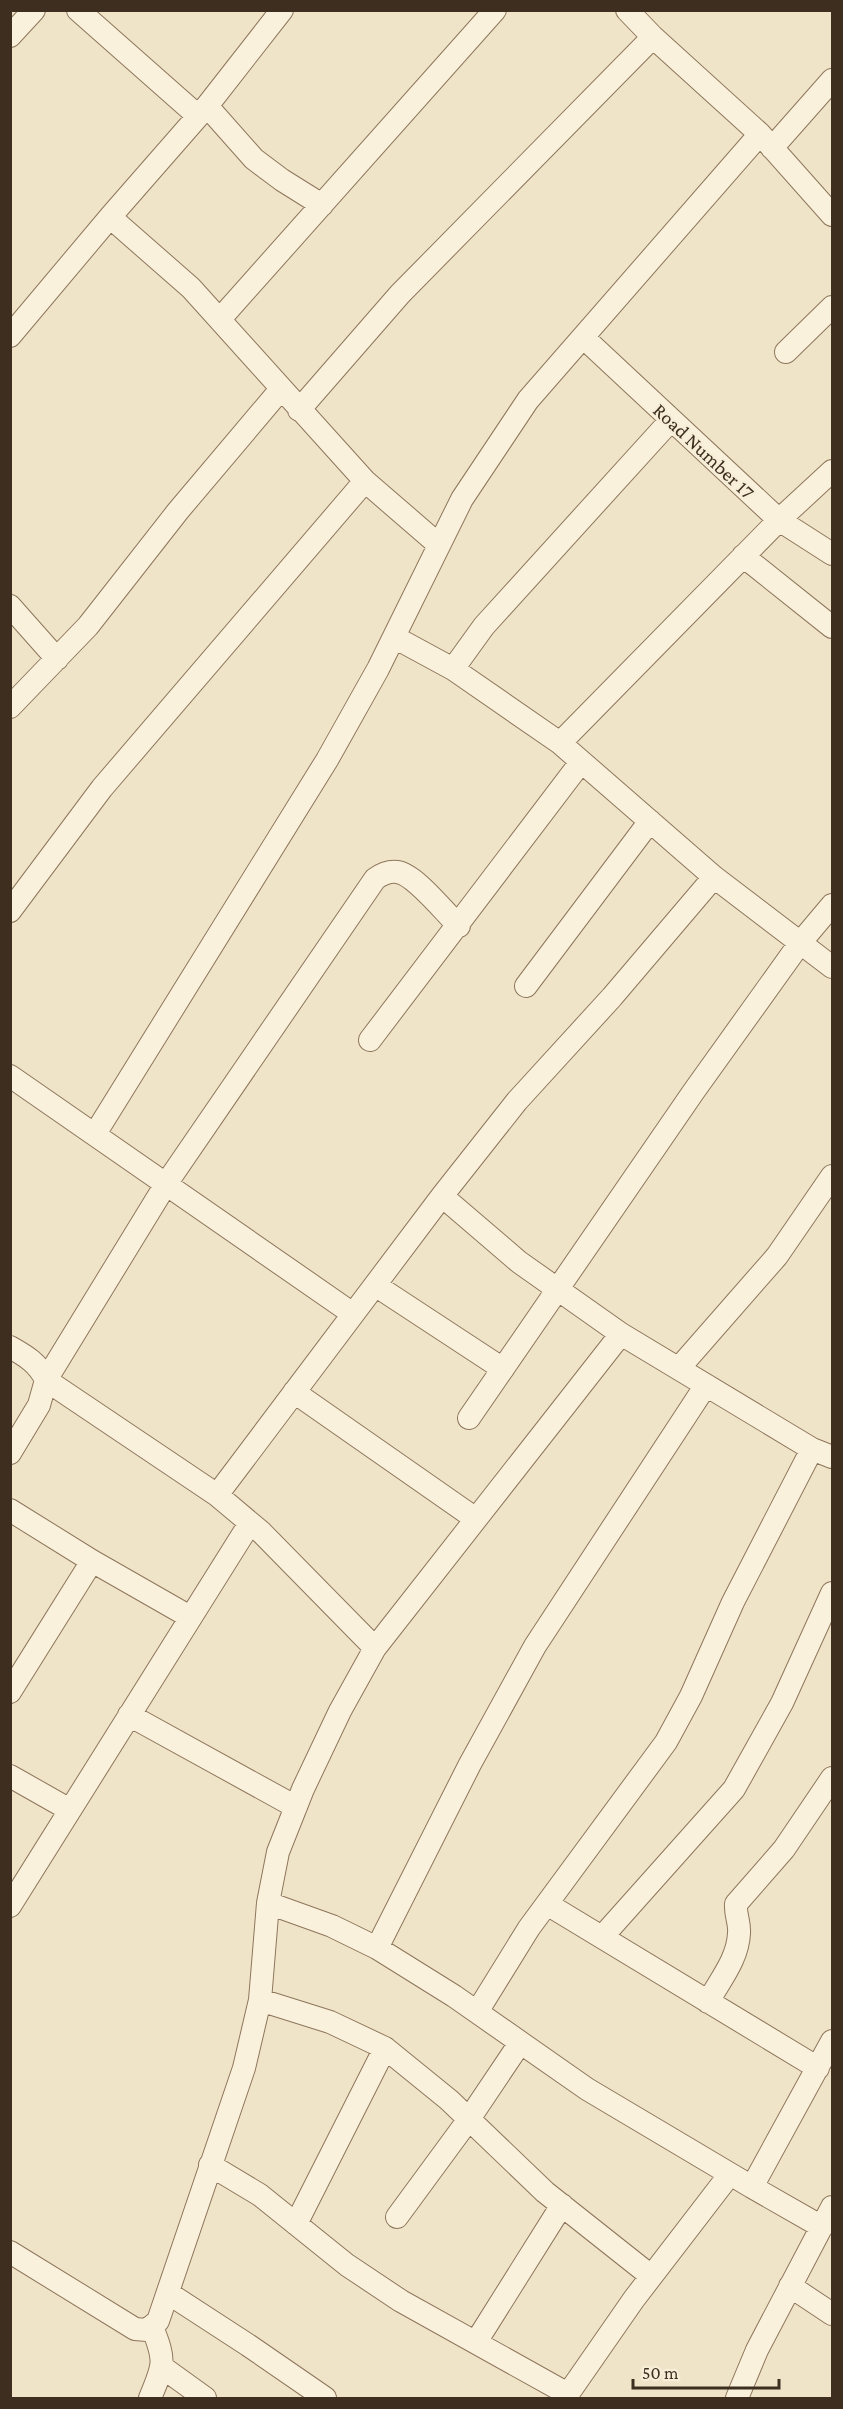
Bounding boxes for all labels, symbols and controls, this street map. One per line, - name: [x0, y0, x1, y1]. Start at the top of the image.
- street label: Road Number 17: [649, 399, 759, 503]
- scale bar: [633, 2352, 778, 2390]
- text: 50 m: [642, 2363, 679, 2383]

